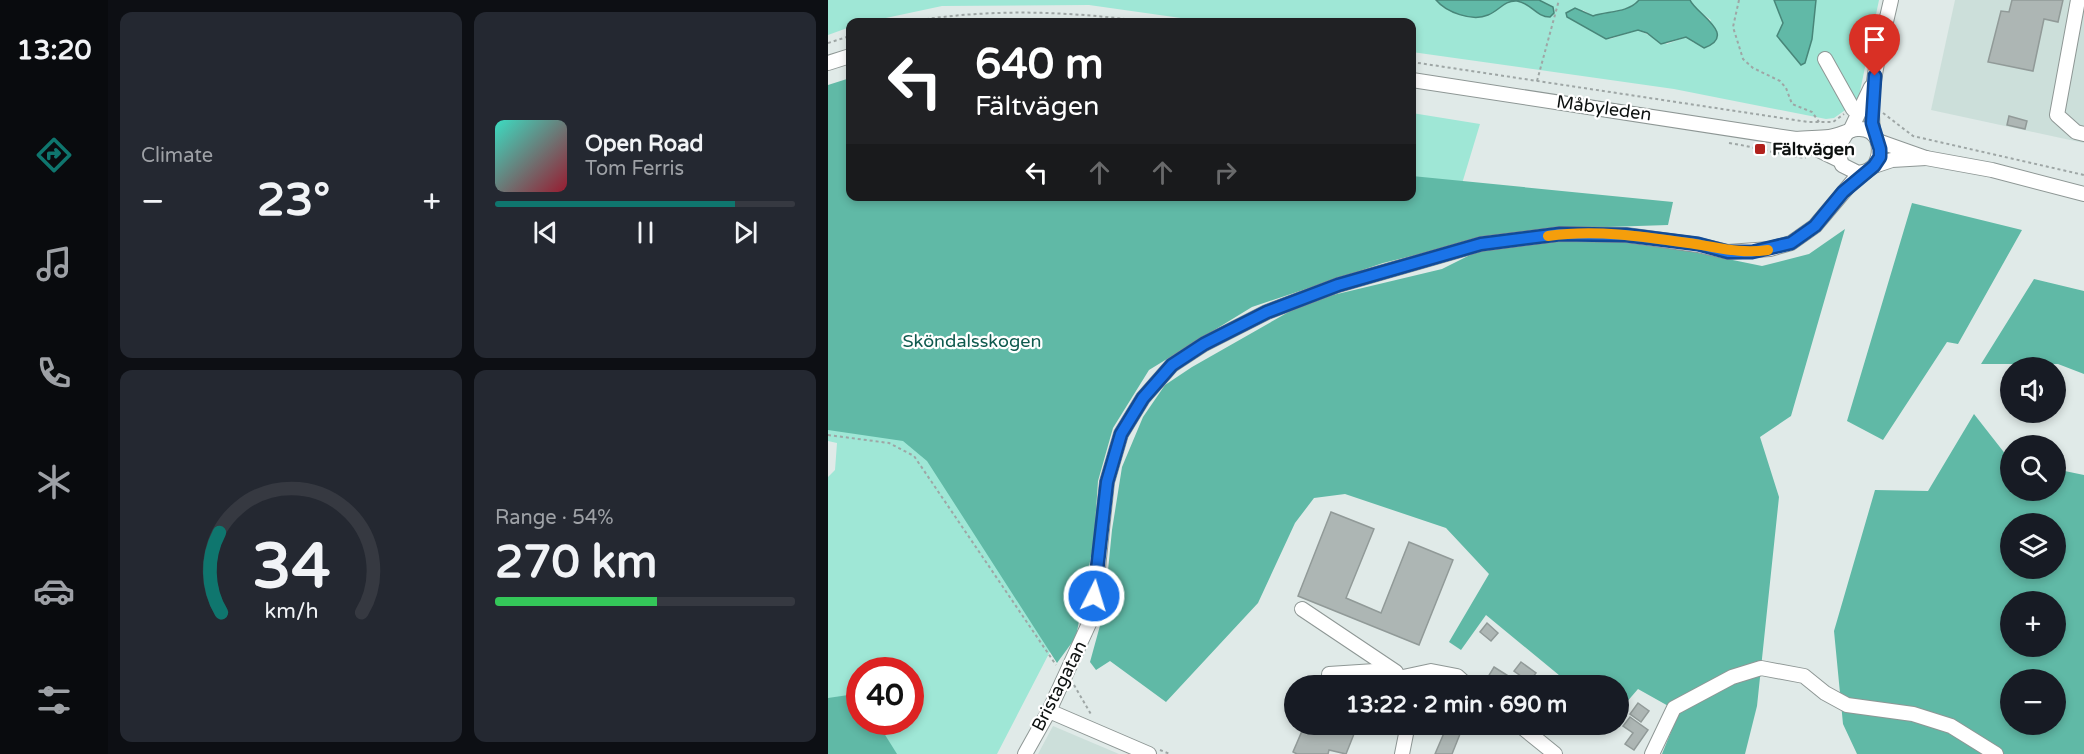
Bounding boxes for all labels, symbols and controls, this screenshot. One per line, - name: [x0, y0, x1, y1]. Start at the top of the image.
- pin: [1849, 14, 1900, 76]
- icon: arrive: [1858, 23, 1891, 56]
- text: 13:20: [17, 34, 91, 67]
- text: 640 m: [975, 39, 1104, 90]
- icon: left: [876, 42, 954, 120]
- text: Fältvägen: [975, 90, 1100, 123]
- street label: Måbyleden: [1555, 90, 1653, 126]
- text: Open Road: [585, 131, 703, 157]
- icon: directions: [33, 134, 75, 176]
- place label: Fältvägen: [1772, 138, 1855, 160]
- marker: Fältvägen: [1753, 142, 1767, 156]
- text: Climate: [141, 144, 213, 168]
- icon: left: [1020, 156, 1053, 189]
- icon: ahead: [1083, 156, 1116, 189]
- icon: ahead: [1146, 156, 1179, 189]
- icon: right: [1209, 156, 1242, 189]
- text: Tom Ferris: [585, 157, 684, 181]
- text: 23°: [257, 174, 330, 228]
- text: −: [141, 182, 165, 221]
- text: +: [422, 182, 441, 221]
- icon: previous: [529, 216, 562, 249]
- icon: pause: [629, 216, 662, 249]
- icon: next: [729, 216, 762, 249]
- icon: music: [33, 243, 75, 285]
- park label: Sköndalsskogen: [903, 330, 1041, 352]
- icon: phone: [33, 352, 75, 394]
- map controls: [2000, 357, 2066, 735]
- button: sound: [2000, 357, 2066, 423]
- button: search: [2000, 435, 2066, 501]
- icon: climate: [33, 461, 75, 503]
- text: Range · 54%: [495, 506, 614, 530]
- button: layers: [2000, 513, 2066, 579]
- text: 34: [252, 530, 330, 605]
- text: 270 km: [495, 536, 657, 590]
- position arrow: [1062, 564, 1126, 628]
- icon: car: [33, 570, 75, 612]
- button: +: [2000, 591, 2066, 657]
- text: km/h: [264, 598, 318, 624]
- street label: Bristagatan: [1027, 637, 1091, 735]
- speed limit sign: 40: [846, 657, 924, 735]
- button: −: [2000, 669, 2066, 735]
- icon: filters: [33, 679, 75, 721]
- text: 13:22 · 2 min · 690 m: [1346, 692, 1567, 718]

